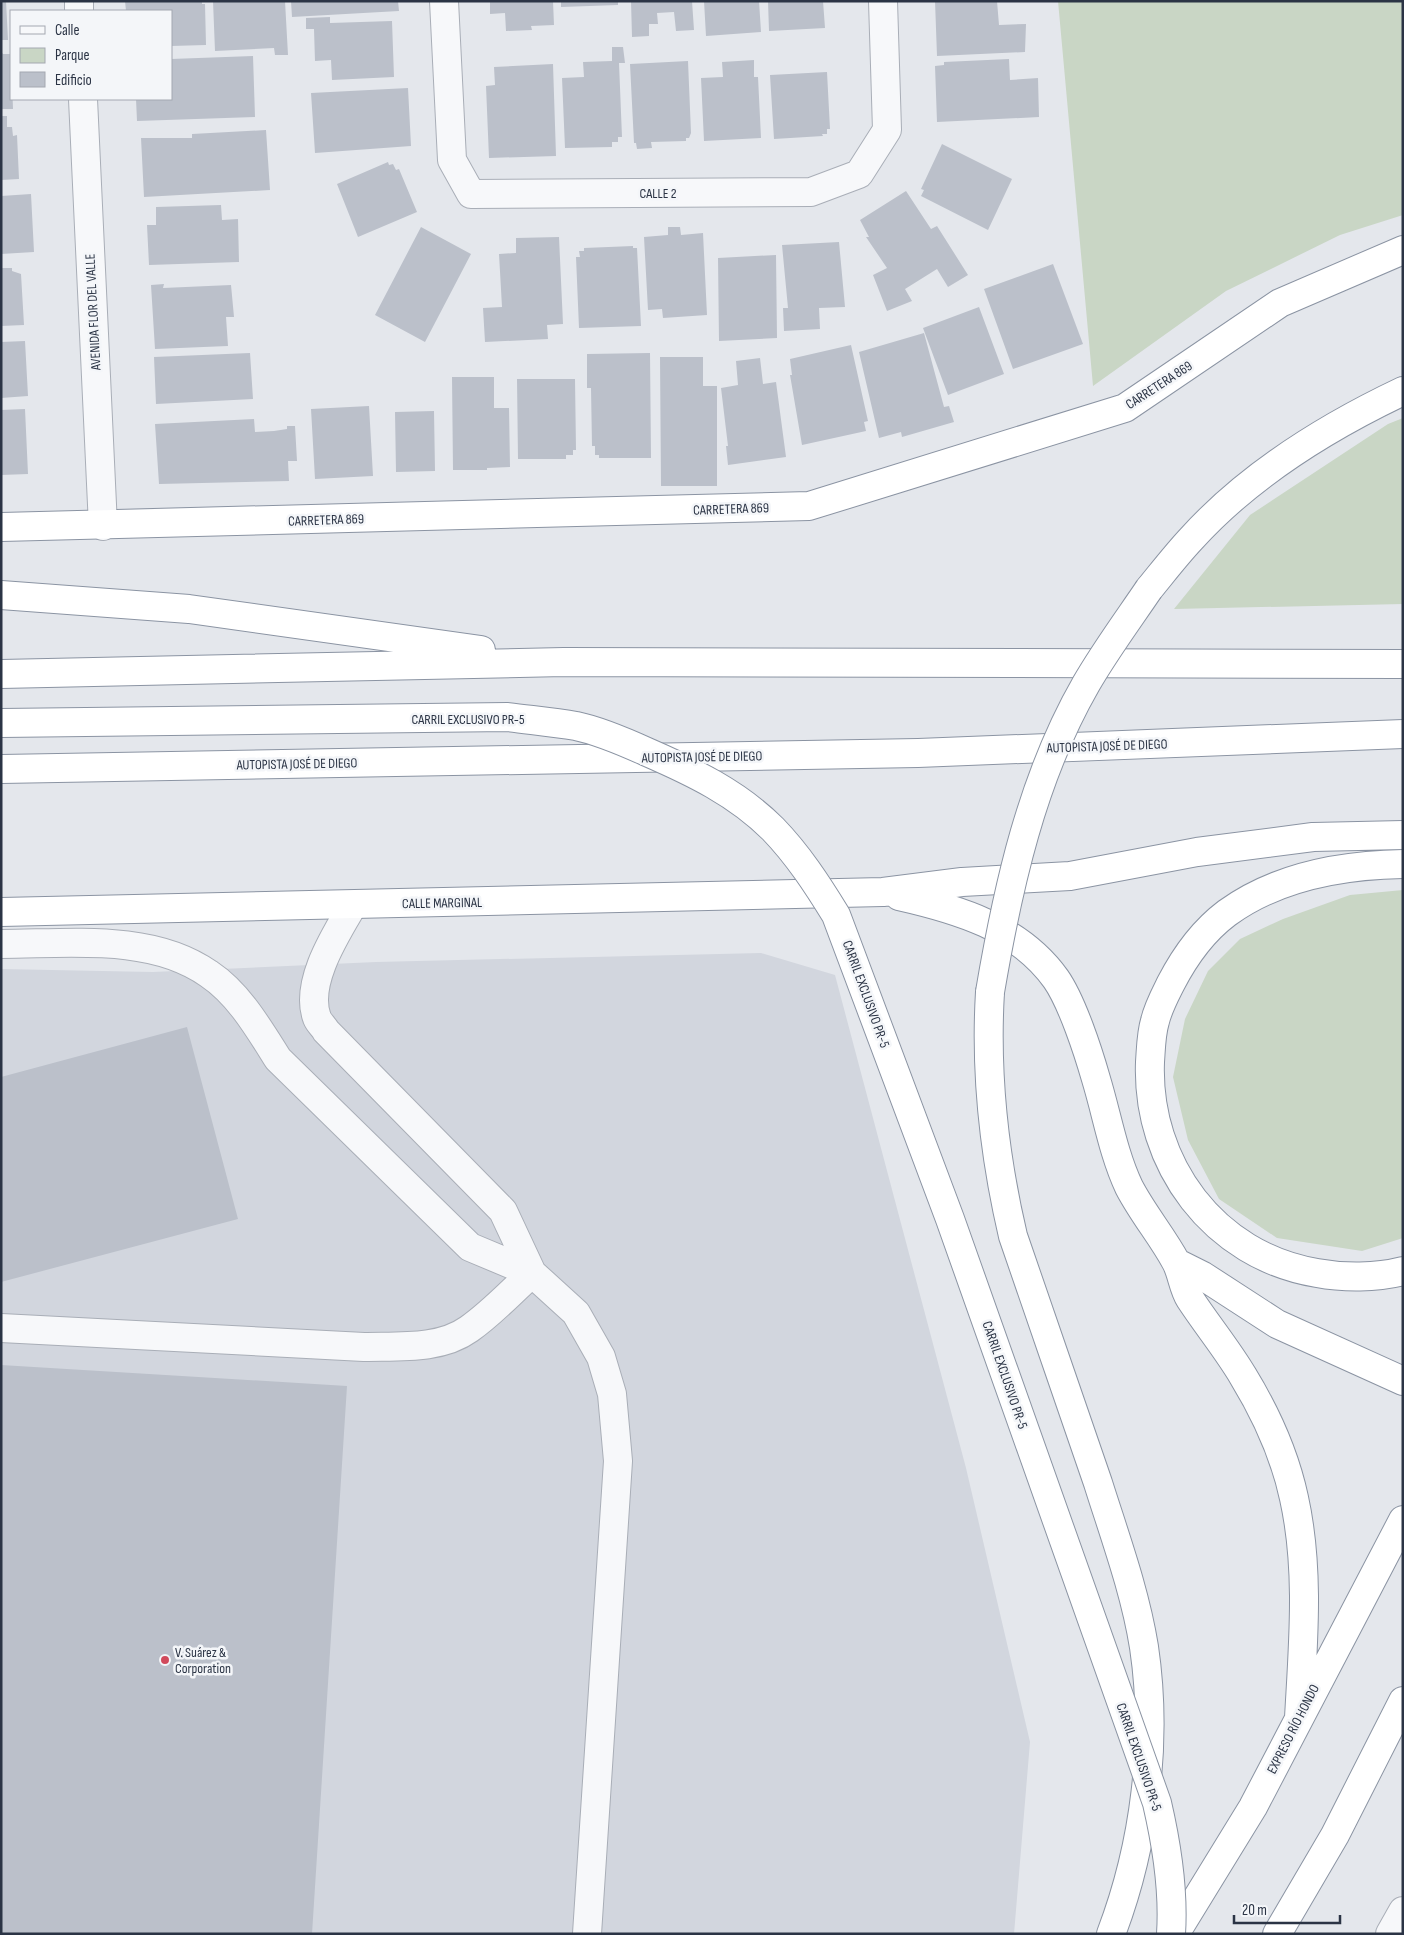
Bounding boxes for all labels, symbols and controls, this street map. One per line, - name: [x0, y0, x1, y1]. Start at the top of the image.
- legend: [10, 10, 172, 100]
- text: Calle: [55, 21, 79, 40]
- text: Parque: [55, 46, 90, 65]
- text: Edificio: [55, 71, 92, 90]
- street label: CALLE 2: [640, 185, 677, 202]
- street label: AVENIDA FLOR DEL VALLE: [81, 253, 105, 372]
- street label: CARRETERA 869: [1123, 357, 1195, 413]
- street label: CARRETERA 869: [693, 499, 769, 519]
- street label: CARRETERA 869: [288, 510, 364, 530]
- street label: CARRIL EXCLUSIVO PR-5: [411, 711, 525, 728]
- street label: AUTOPISTA JOSÉ DE DIEGO: [1045, 735, 1168, 757]
- street label: AUTOPISTA JOSÉ DE DIEGO: [640, 747, 763, 767]
- street label: AUTOPISTA JOSÉ DE DIEGO: [235, 754, 358, 774]
- street label: CALLE MARGINAL: [402, 894, 482, 912]
- street label: CARRIL EXCLUSIVO PR-5: [839, 938, 893, 1050]
- street label: CARRIL EXCLUSIVO PR-5: [979, 1319, 1032, 1432]
- place label: V. Suárez & Corporation: [175, 1644, 231, 1677]
- marker: V. Suárez & Corporation: [159, 1654, 171, 1666]
- street label: EXPRESO RÍO HONDO: [1263, 1681, 1323, 1777]
- street label: CARRIL EXCLUSIVO PR-5: [1113, 1701, 1166, 1814]
- scale bar: [1234, 1892, 1340, 1924]
- text: 20 m: [1242, 1901, 1267, 1920]

